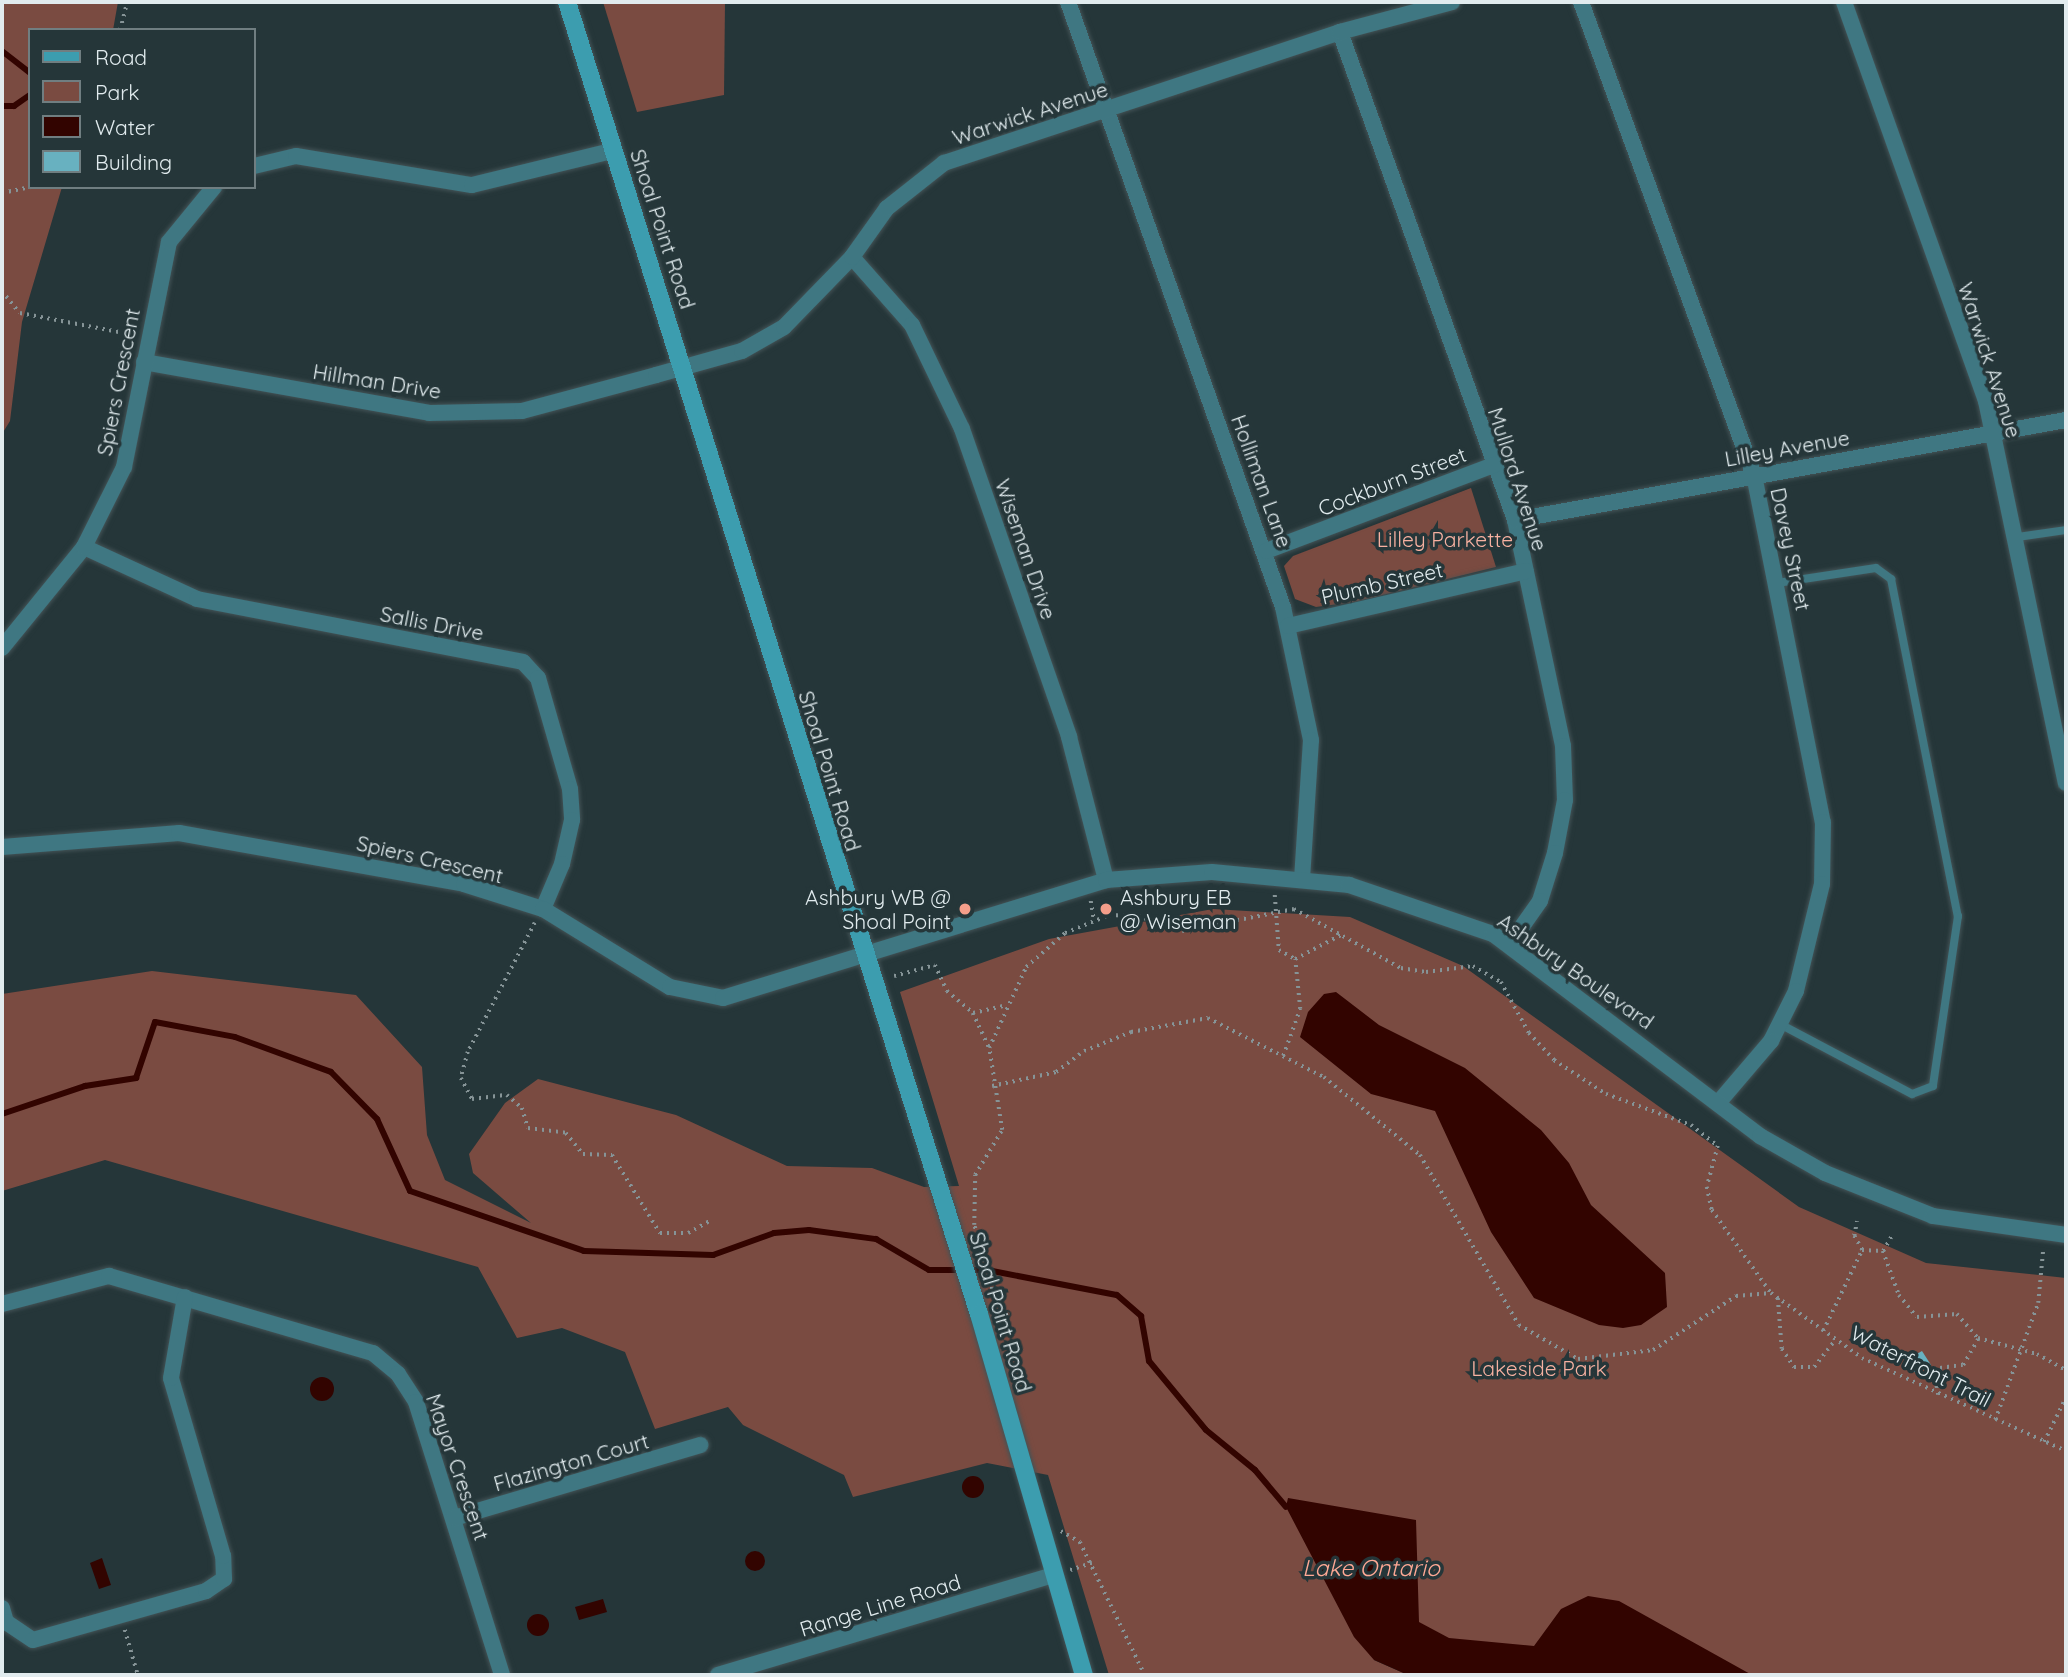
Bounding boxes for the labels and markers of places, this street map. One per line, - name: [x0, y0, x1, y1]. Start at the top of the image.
- place label: Ashbury WB @ Shoal Point: [805, 884, 951, 934]
- place label: Ashbury EB @ Wiseman: [1120, 884, 1237, 934]
- marker: Ashbury WB @ Shoal Point: [957, 901, 973, 917]
- marker: Ashbury EB @ Wiseman: [1098, 901, 1114, 917]

